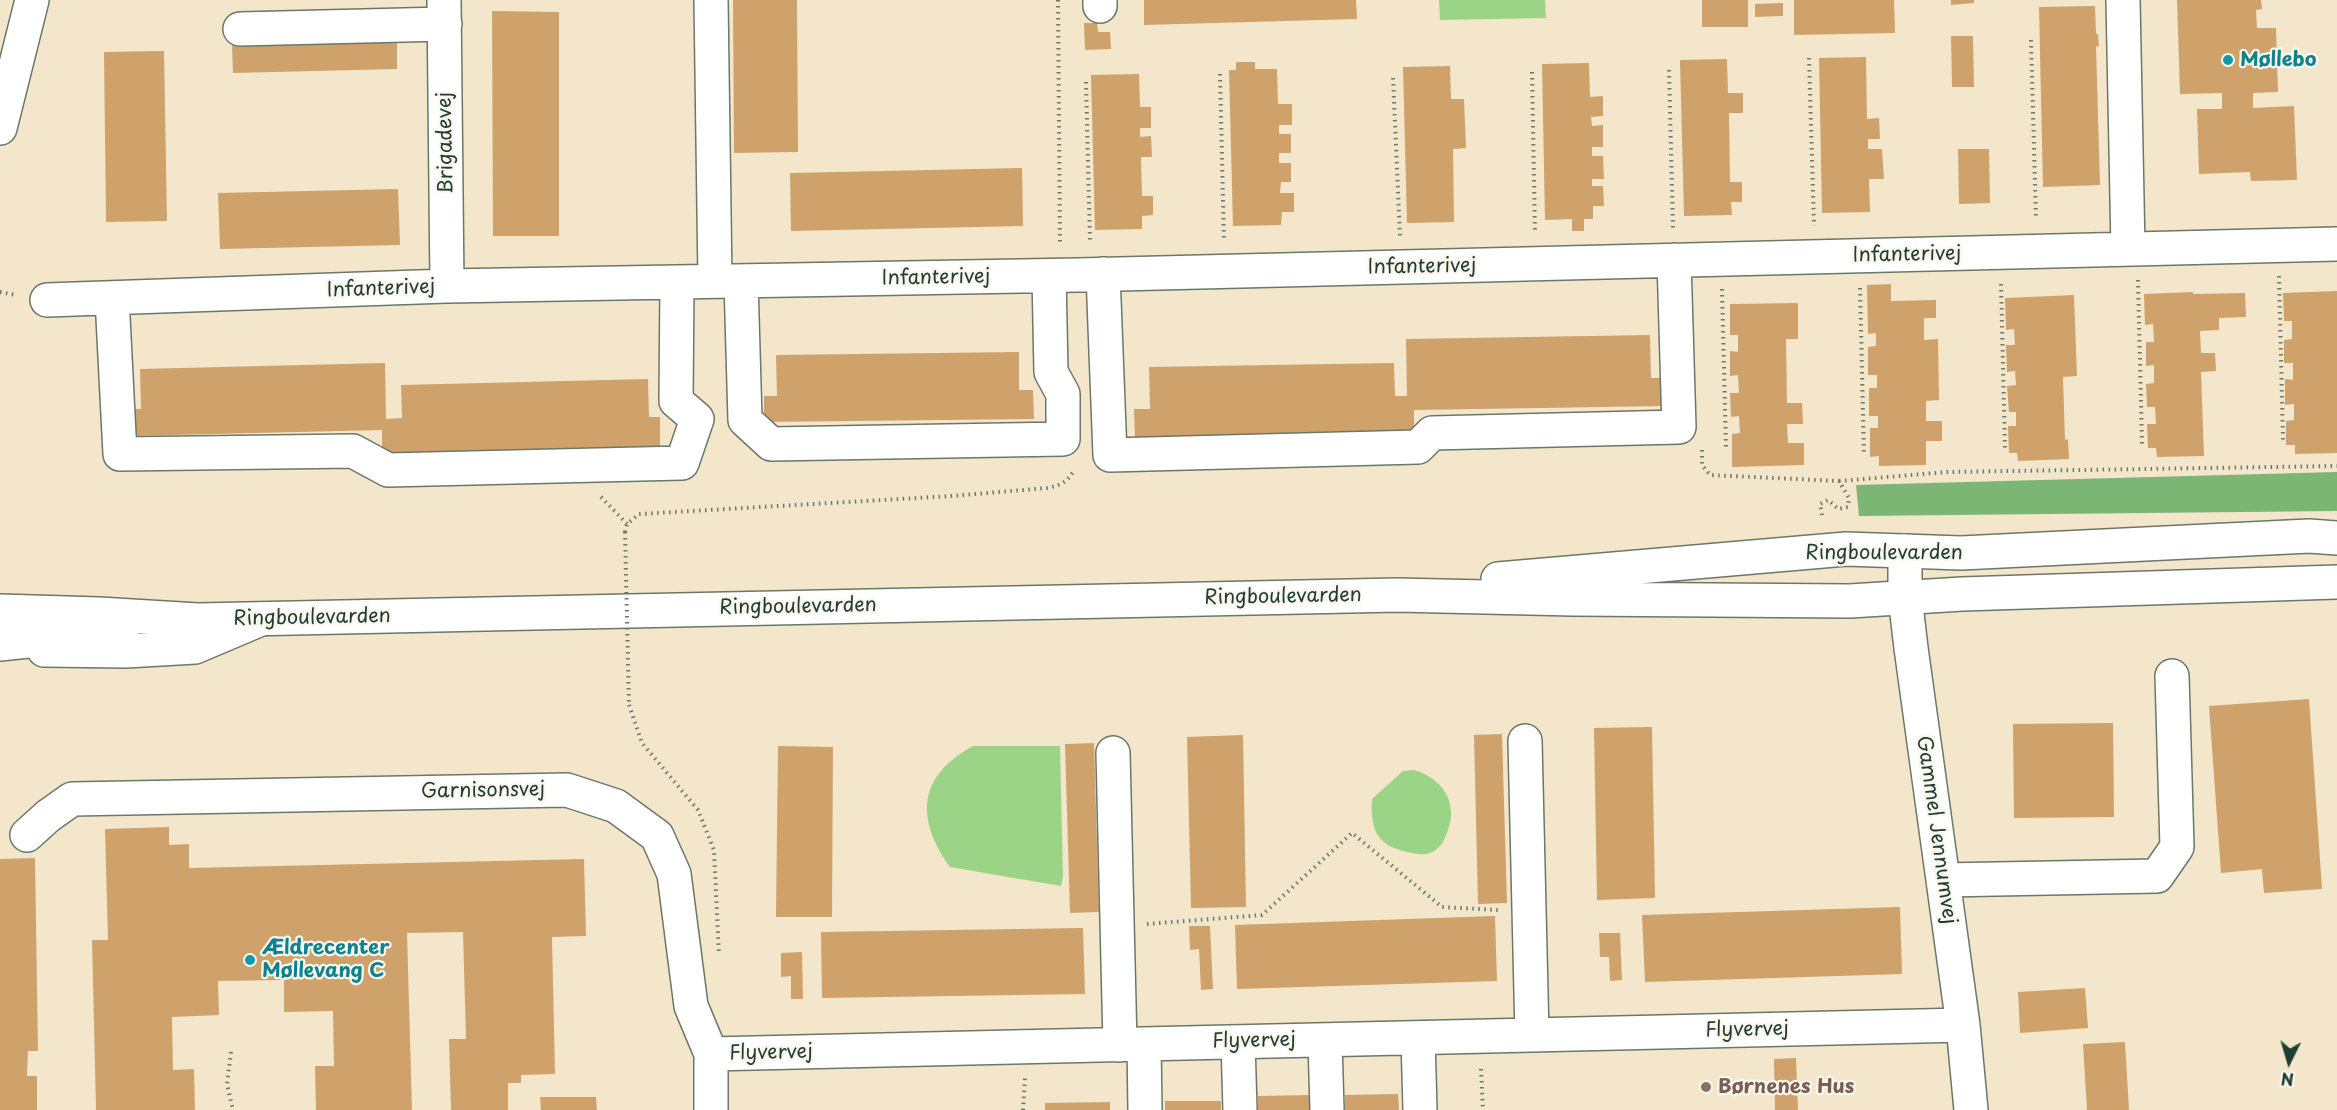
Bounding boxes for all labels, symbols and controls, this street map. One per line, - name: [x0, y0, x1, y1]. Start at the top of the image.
- place label: Møllebo: [2240, 48, 2317, 72]
- marker: Møllebo: [2221, 53, 2235, 67]
- street label: Brigadevej: [433, 92, 459, 194]
- street label: Infanterivej: [1853, 242, 1961, 268]
- street label: Infanterivej: [1368, 254, 1476, 280]
- street label: Infanterivej: [882, 265, 990, 291]
- street label: Infanterivej: [326, 275, 436, 303]
- street label: Ringboulevarden: [1805, 541, 1963, 565]
- street label: Ringboulevarden: [1204, 584, 1362, 610]
- street label: Ringboulevarden: [719, 594, 877, 620]
- street label: Ringboulevarden: [233, 605, 391, 631]
- street label: Gammel Jennumvej: [1911, 734, 1961, 926]
- street label: Garnisonsvej: [421, 778, 545, 804]
- place label: Ældrecenter Møllevang C: [262, 936, 390, 983]
- marker: Ældrecenter Møllevang C: [243, 953, 257, 967]
- street label: Flyvervej: [1705, 1017, 1789, 1043]
- street label: Flyvervej: [1212, 1028, 1296, 1054]
- north arrow: [2259, 1032, 2319, 1092]
- street label: Flyvervej: [729, 1040, 813, 1066]
- text: N: [2280, 1067, 2295, 1092]
- place label: Børnenes Hus: [1718, 1075, 1854, 1099]
- marker: Børnenes Hus: [1699, 1080, 1713, 1094]

